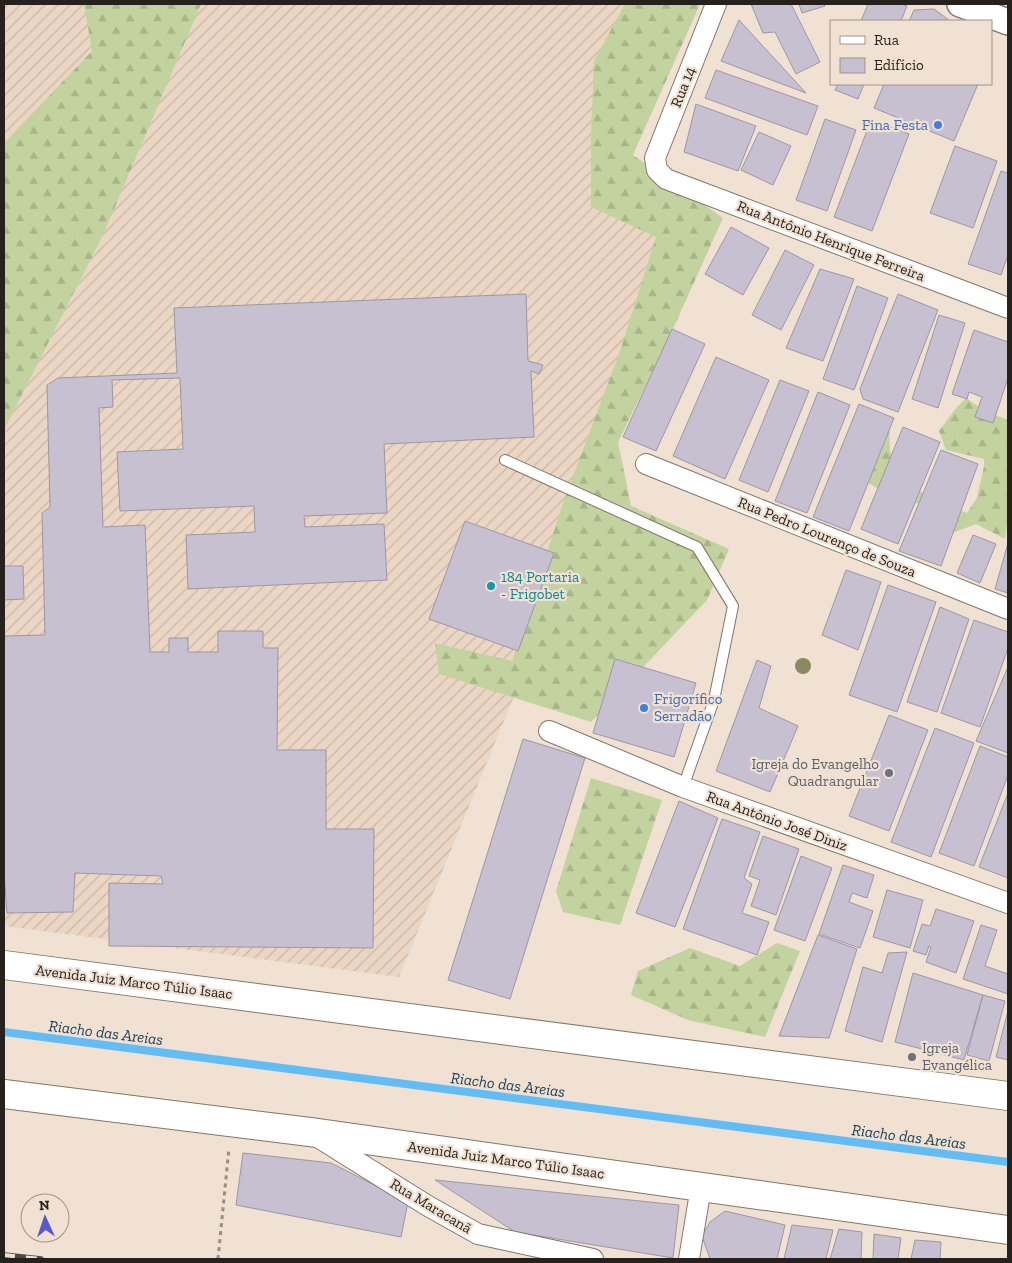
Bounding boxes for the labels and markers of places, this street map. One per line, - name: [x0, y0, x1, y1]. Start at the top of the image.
- place label: Fina Festa: [862, 116, 928, 134]
- marker: Fina Festa: [932, 119, 944, 131]
- place label: 184 Portaria - Frigobet: [501, 568, 579, 603]
- marker: 184 Portaria - Frigobet: [485, 580, 497, 592]
- place label: Frigorífico Serradão: [654, 690, 723, 725]
- marker: Frigorífico Serradão: [638, 702, 650, 714]
- place label: Igreja do Evangelho Quadrangular: [752, 755, 879, 790]
- marker: Igreja do Evangelho Quadrangular: [883, 767, 895, 779]
- place label: Igreja Evangélica: [922, 1039, 992, 1074]
- marker: Igreja Evangélica: [906, 1051, 918, 1063]

